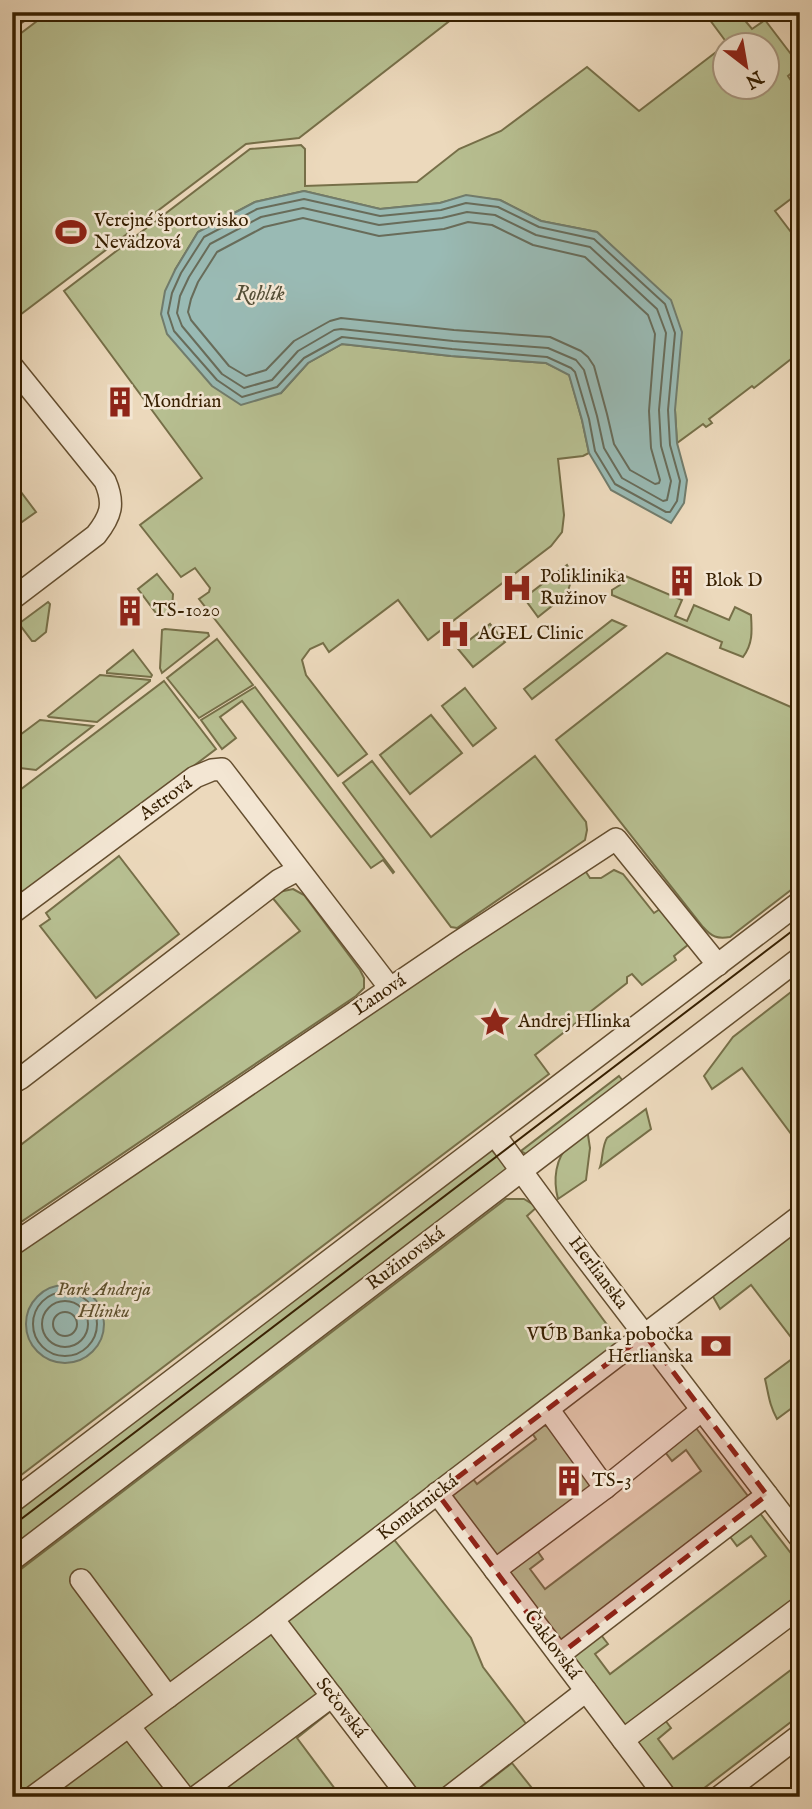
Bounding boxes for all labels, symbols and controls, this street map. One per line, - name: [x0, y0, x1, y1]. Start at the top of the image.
- north arrow: [710, 32, 780, 102]
- text: N: [740, 64, 768, 94]
- place label: Verejné športovisko Nevädzová: [93, 209, 248, 255]
- sports icon: Verejné športovisko Nevädzová: [54, 215, 88, 249]
- water label: Rohlík: [235, 281, 285, 308]
- building icon: Mondrian: [103, 385, 137, 419]
- place label: Mondrian: [143, 390, 222, 414]
- building icon: Blok D: [665, 564, 699, 598]
- place label: Poliklinika Ružinov: [540, 565, 626, 611]
- place label: Blok D: [705, 569, 762, 593]
- hospital icon: Poliklinika Ružinov: [500, 571, 534, 605]
- building icon: TS-1020: [113, 594, 147, 628]
- place label: TS-1020: [153, 599, 220, 623]
- hospital icon: AGEL Clinic: [438, 617, 472, 651]
- place label: AGEL Clinic: [477, 622, 584, 646]
- street label: Astrová: [134, 771, 198, 827]
- street label: Ľanová: [349, 968, 412, 1021]
- place icon: Andrej Hlinka: [478, 1005, 512, 1039]
- place label: Andrej Hlinka: [517, 1010, 631, 1034]
- street label: Ružinovská: [362, 1221, 450, 1296]
- street label: Herlianska: [563, 1232, 634, 1315]
- park label: Park Andreja Hlinku: [57, 1278, 151, 1324]
- place label: VÚB Banka pobočka Herlianska: [526, 1323, 694, 1369]
- bank icon: VÚB Banka pobočka Herlianska: [699, 1329, 733, 1363]
- building icon: TS-3: [552, 1464, 586, 1498]
- street label: Komárnická: [373, 1469, 464, 1546]
- place label: TS-3: [592, 1469, 632, 1493]
- street label: Čaklovská: [518, 1605, 587, 1685]
- street label: Sečovská: [310, 1673, 373, 1744]

